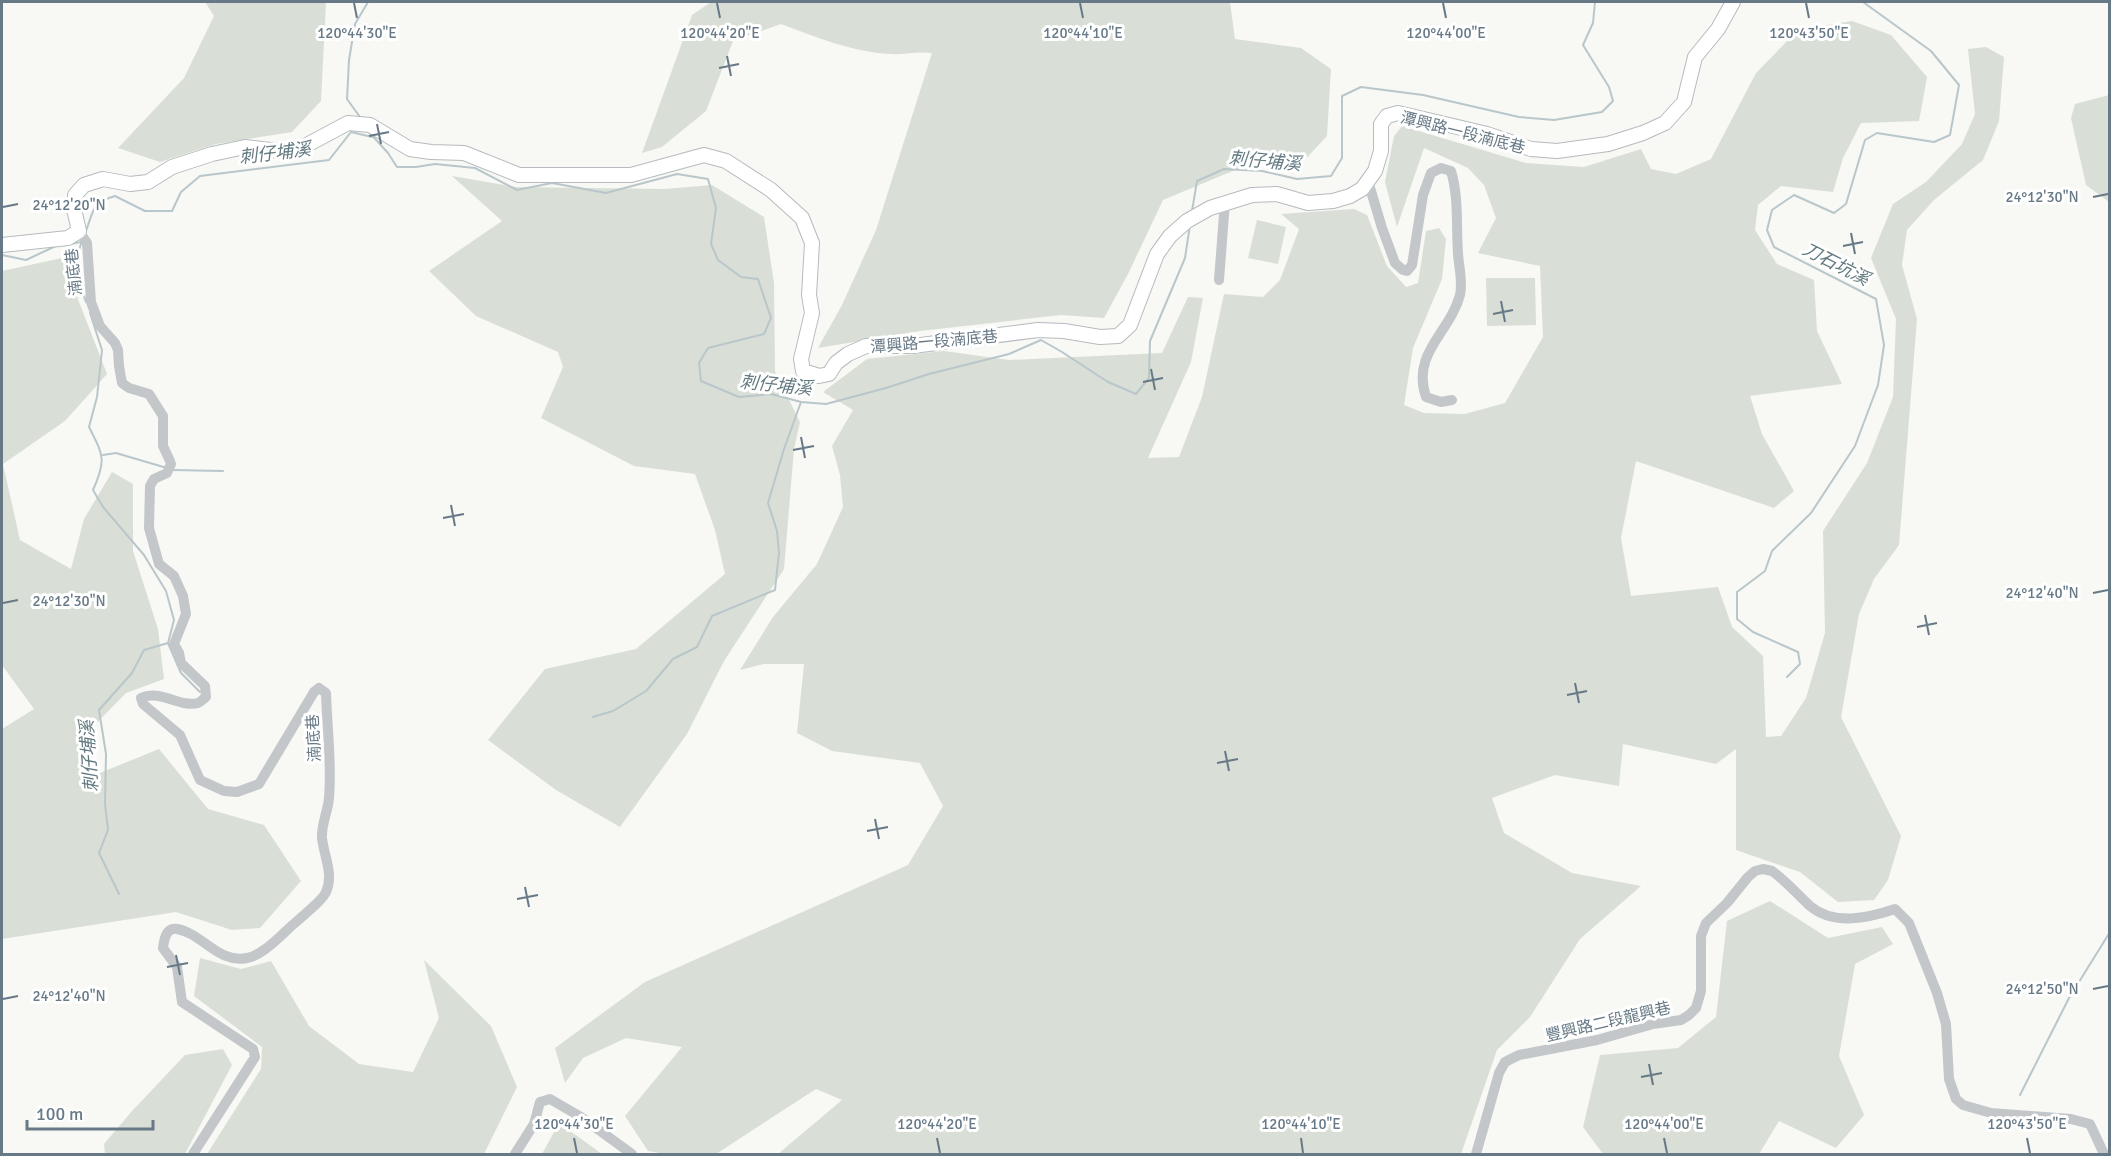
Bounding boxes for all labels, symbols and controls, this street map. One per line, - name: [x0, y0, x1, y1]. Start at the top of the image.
- text: 120°44'30"E: [317, 24, 397, 42]
- text: 120°44'20"E: [680, 24, 760, 42]
- text: 120°44'10"E: [1043, 24, 1123, 42]
- text: 120°44'00"E: [1406, 24, 1486, 42]
- text: 120°43'50"E: [1769, 24, 1849, 42]
- street label: 潭興路一段湳底巷: [1398, 108, 1527, 158]
- water label: 刺仔埔溪: [238, 137, 315, 168]
- water label: 刺仔埔溪: [1228, 147, 1305, 175]
- text: 24°12'30"N: [2005, 188, 2079, 206]
- text: 24°12'20"N: [32, 196, 106, 214]
- water label: 刀石坑溪: [1799, 238, 1876, 292]
- street label: 湳底巷: [62, 247, 86, 297]
- street label: 潭興路一段湳底巷: [869, 326, 999, 358]
- water label: 刺仔埔溪: [739, 370, 816, 400]
- text: 24°12'40"N: [2005, 584, 2079, 602]
- text: 24°12'30"N: [32, 592, 106, 610]
- street label: 湳底巷: [303, 713, 325, 762]
- water label: 刺仔埔溪: [75, 716, 102, 793]
- text: 24°12'50"N: [2005, 980, 2079, 998]
- text: 24°12'40"N: [32, 987, 106, 1005]
- street label: 豐興路二段龍興巷: [1544, 998, 1673, 1046]
- scale bar: [27, 1093, 153, 1131]
- text: 100 m: [36, 1103, 83, 1125]
- text: 120°44'30"E: [534, 1115, 614, 1133]
- text: 120°44'20"E: [897, 1115, 977, 1133]
- text: 120°44'10"E: [1261, 1115, 1341, 1133]
- text: 120°44'00"E: [1624, 1115, 1704, 1133]
- text: 120°43'50"E: [1987, 1115, 2067, 1133]

